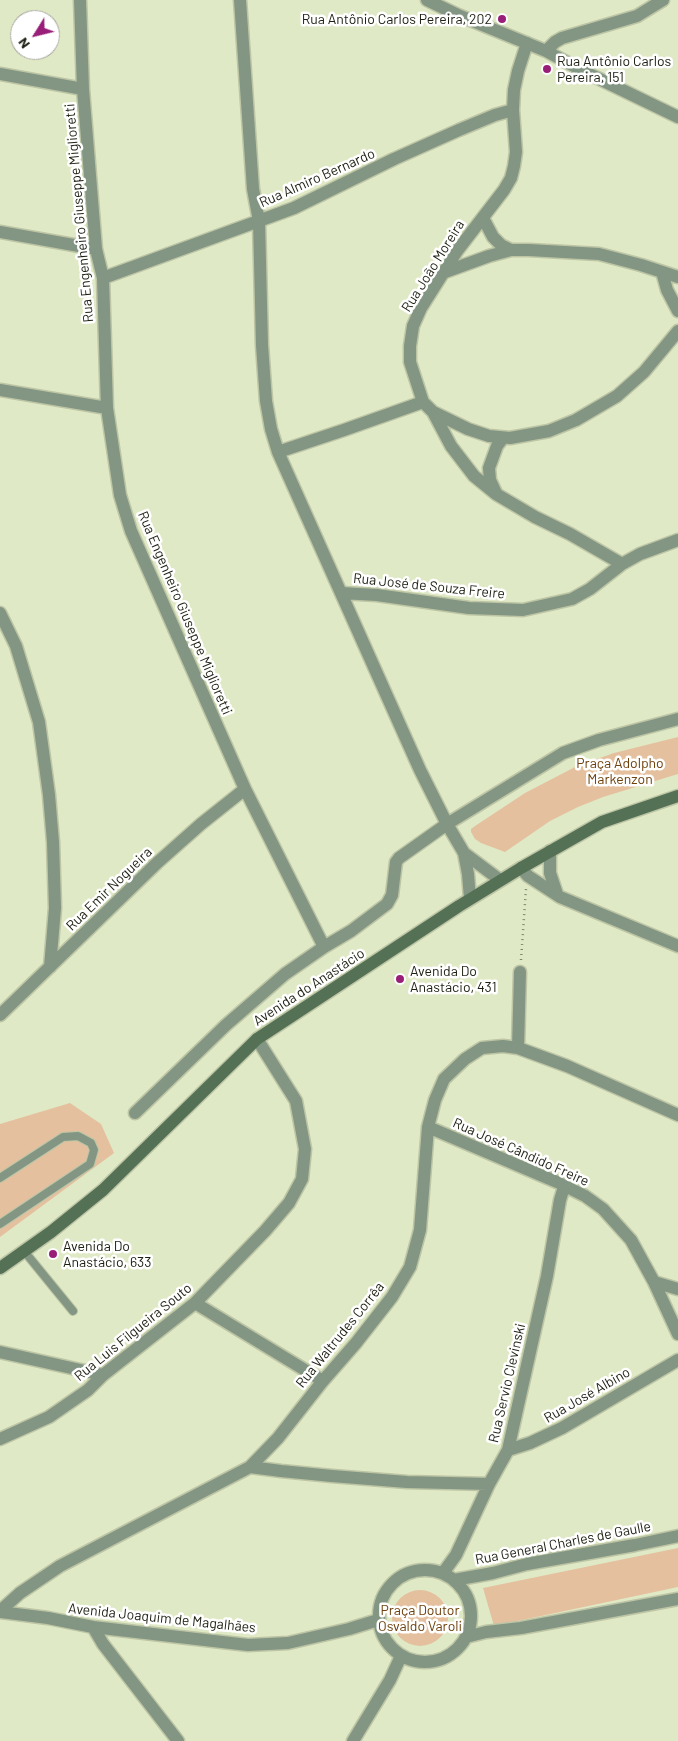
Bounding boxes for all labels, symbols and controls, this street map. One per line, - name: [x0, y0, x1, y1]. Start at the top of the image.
- north arrow: [10, 10, 60, 60]
- place label: Rua Antônio Carlos Pereira, 202: [302, 11, 492, 27]
- marker: Rua Antônio Carlos Pereira, 202: [496, 13, 508, 25]
- text: N: [14, 35, 33, 52]
- place label: Rua Antônio Carlos Pereira, 151: [557, 53, 671, 85]
- marker: Rua Antônio Carlos Pereira, 151: [541, 63, 553, 75]
- street label: Rua Engenheiro Giuseppe Miglioretti: [61, 103, 97, 323]
- street label: Rua Almiro Bernardo: [257, 145, 377, 211]
- street label: Rua João Moreira: [398, 217, 468, 315]
- street label: Rua Engenheiro Giuseppe Miglioretti: [134, 509, 236, 717]
- street label: Rua José de Souza Freire: [352, 570, 506, 602]
- park label: Praça Adolpho Markenzon: [576, 755, 664, 788]
- street label: Rua Emir Nogueira: [63, 844, 155, 934]
- street label: Avenida do Anastácio: [250, 945, 368, 1029]
- place label: Avenida Do Anastácio, 431: [410, 963, 497, 996]
- marker: Avenida Do Anastácio, 431: [394, 973, 406, 985]
- street label: Rua José Cândido Freire: [450, 1114, 592, 1190]
- place label: Avenida Do Anastácio, 633: [63, 1238, 152, 1270]
- marker: Avenida Do Anastácio, 633: [47, 1248, 59, 1260]
- street label: Rua Luis Filgueira Souto: [71, 1279, 195, 1385]
- street label: Rua Waltrudes Corrêa: [292, 1279, 388, 1391]
- street label: Rua Servio Clevinski: [485, 1322, 529, 1444]
- street label: Rua José Albino: [541, 1364, 633, 1426]
- street label: Rua General Charles de Gaulle: [474, 1518, 652, 1568]
- street label: Avenida Joaquim de Magalhães: [67, 1600, 257, 1636]
- park label: Praça Doutor Osvaldo Varoli: [378, 1602, 462, 1634]

